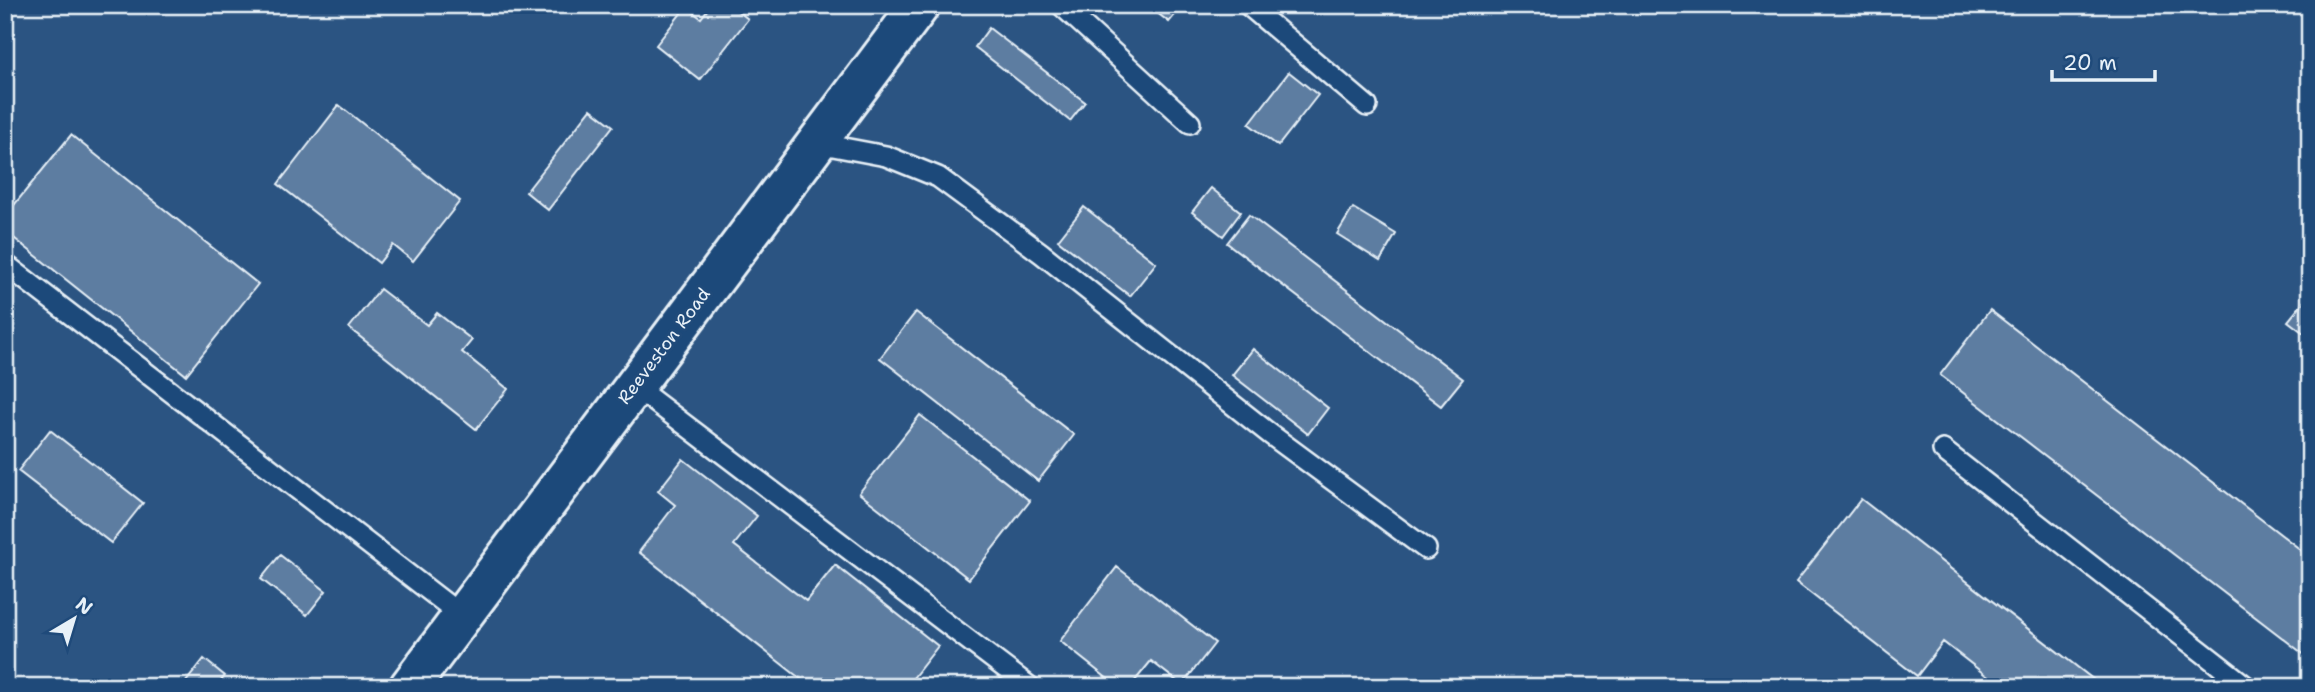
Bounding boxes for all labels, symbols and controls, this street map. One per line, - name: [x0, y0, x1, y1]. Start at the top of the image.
- scale bar: [2052, 38, 2156, 82]
- text: 20 m: [2063, 49, 2117, 77]
- street label: Reeveston Road: [612, 283, 716, 409]
- north arrow: [38, 584, 108, 654]
- text: N: [71, 592, 98, 620]

